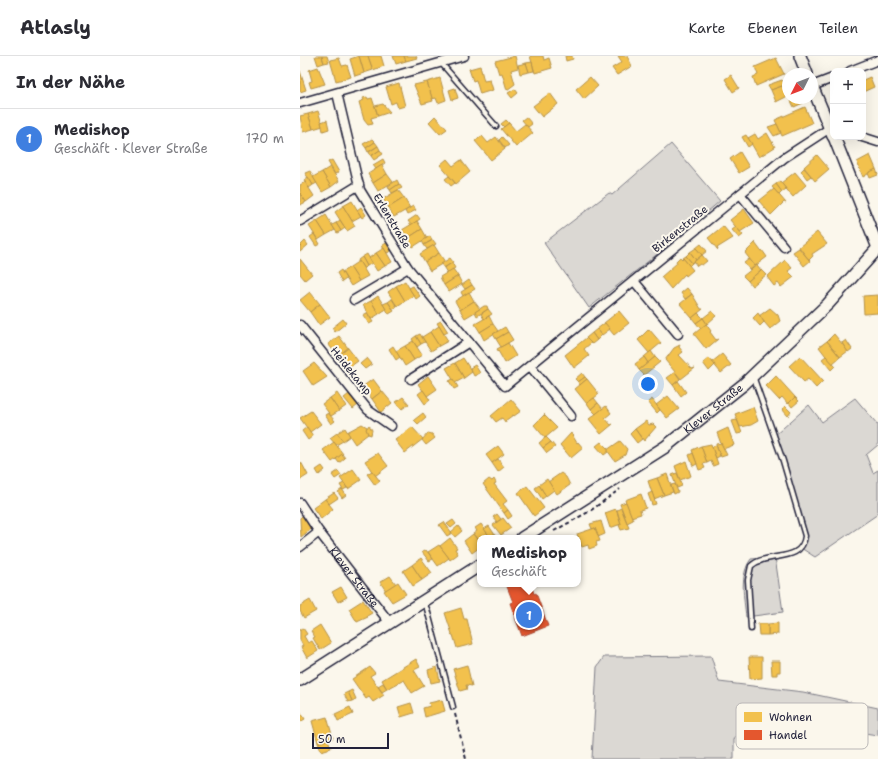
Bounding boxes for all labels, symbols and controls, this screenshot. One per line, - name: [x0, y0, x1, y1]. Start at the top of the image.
- text: Atlasly: [20, 15, 91, 40]
- text: Karte: [689, 19, 726, 37]
- text: Ebenen: [748, 19, 797, 37]
- text: Teilen: [819, 19, 858, 37]
- north arrow: [782, 68, 818, 104]
- map controls: [830, 68, 866, 140]
- button: +: [830, 68, 866, 104]
- text: In der Nähe: [16, 71, 125, 93]
- button: −: [830, 104, 866, 140]
- text: Medishop: [54, 120, 130, 140]
- text: 1: [26, 130, 32, 147]
- text: 170 m: [246, 130, 284, 147]
- text: Geschäft · Klever Straße: [54, 140, 208, 157]
- street label: Erlenstraße: [370, 191, 414, 251]
- street label: Birkenstraße: [649, 202, 711, 256]
- street label: Heidekamp: [327, 344, 375, 398]
- your location: [638, 374, 658, 394]
- street label: Klever Straße: [680, 380, 746, 437]
- popup: [477, 535, 581, 587]
- text: Medishop: [491, 543, 567, 563]
- street label: Klever Straße: [326, 544, 382, 610]
- text: Geschäft: [491, 563, 547, 580]
- pin: 1: [516, 600, 542, 630]
- legend: [736, 703, 868, 749]
- text: Wohnen: [769, 710, 812, 725]
- text: Handel: [769, 728, 807, 743]
- scale bar: [312, 731, 389, 750]
- text: 50 m: [318, 732, 346, 747]

